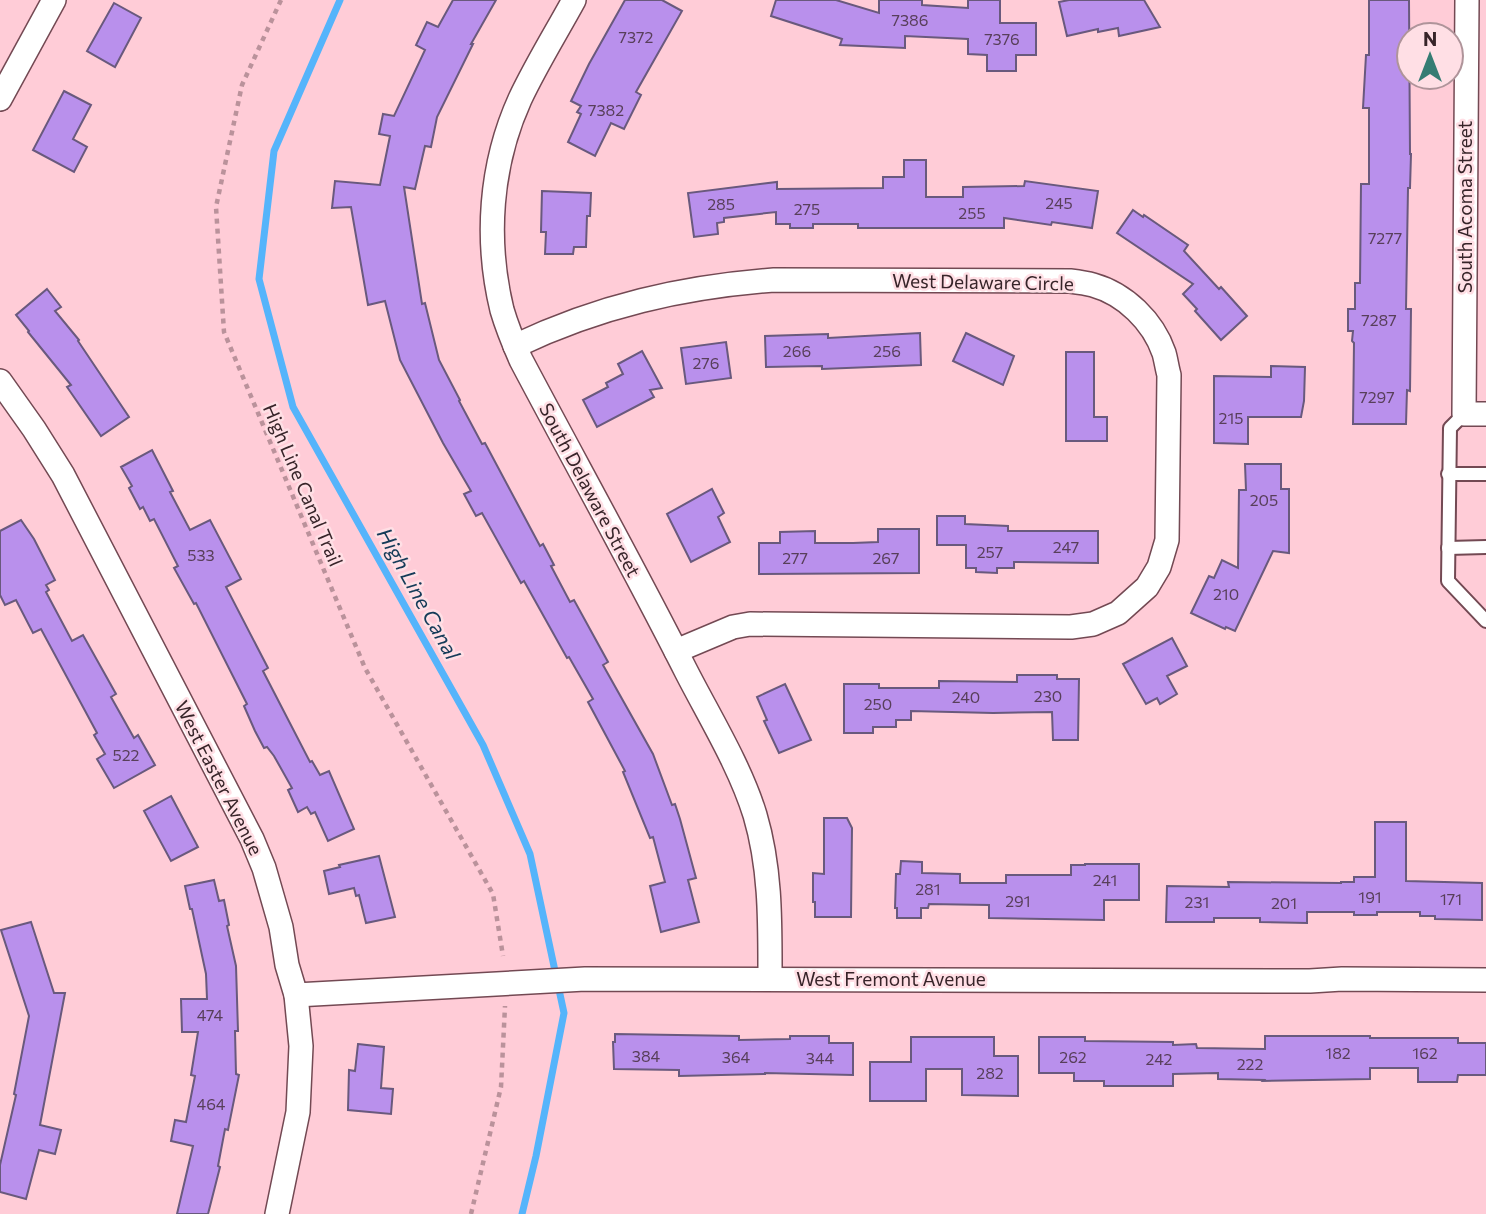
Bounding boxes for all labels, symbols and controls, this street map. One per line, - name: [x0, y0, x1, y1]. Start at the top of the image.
- house number: 7386: [892, 10, 929, 29]
- north arrow: [1395, 21, 1465, 91]
- house number: 7372: [619, 27, 654, 46]
- text: N: [1423, 27, 1437, 50]
- house number: 7376: [984, 29, 1020, 48]
- house number: 7382: [588, 100, 624, 119]
- street label: South Acoma Street: [1453, 120, 1476, 293]
- house number: 245: [1045, 193, 1073, 212]
- house number: 285: [707, 194, 735, 213]
- house number: 275: [794, 199, 820, 218]
- house number: 255: [958, 203, 986, 222]
- house number: 7277: [1368, 228, 1402, 247]
- street label: West Delaware Circle: [892, 268, 1074, 295]
- house number: 7287: [1361, 310, 1397, 329]
- house number: 266: [783, 341, 811, 360]
- house number: 256: [873, 341, 901, 360]
- house number: 276: [693, 353, 719, 372]
- house number: 7297: [1359, 387, 1395, 406]
- street label: South Delaware Street: [535, 399, 646, 581]
- street label: High Line Canal Trail: [259, 400, 348, 569]
- house number: 215: [1219, 408, 1243, 427]
- house number: 205: [1250, 490, 1278, 509]
- water label: High Line Canal: [373, 523, 466, 664]
- house number: 247: [1053, 537, 1079, 556]
- house number: 257: [977, 542, 1003, 561]
- house number: 533: [187, 545, 215, 564]
- house number: 277: [782, 548, 808, 567]
- house number: 267: [873, 548, 899, 567]
- house number: 210: [1213, 584, 1239, 603]
- house number: 230: [1034, 686, 1062, 705]
- house number: 240: [952, 687, 980, 706]
- house number: 250: [864, 694, 892, 713]
- street label: West Easter Avenue: [171, 697, 268, 859]
- house number: 522: [113, 745, 140, 764]
- house number: 241: [1093, 870, 1117, 889]
- house number: 281: [915, 879, 941, 898]
- house number: 191: [1358, 887, 1382, 906]
- house number: 171: [1440, 889, 1462, 908]
- house number: 291: [1005, 891, 1031, 910]
- house number: 231: [1185, 892, 1209, 911]
- house number: 201: [1271, 893, 1297, 912]
- street label: West Fremont Avenue: [796, 967, 986, 990]
- house number: 474: [197, 1005, 224, 1024]
- house number: 182: [1325, 1043, 1351, 1062]
- house number: 162: [1412, 1043, 1438, 1062]
- house number: 384: [632, 1046, 661, 1065]
- house number: 364: [722, 1047, 751, 1066]
- house number: 262: [1059, 1047, 1087, 1066]
- house number: 344: [806, 1048, 835, 1067]
- house number: 242: [1146, 1049, 1173, 1068]
- house number: 222: [1237, 1054, 1263, 1073]
- house number: 282: [976, 1063, 1004, 1082]
- house number: 464: [197, 1094, 226, 1113]

